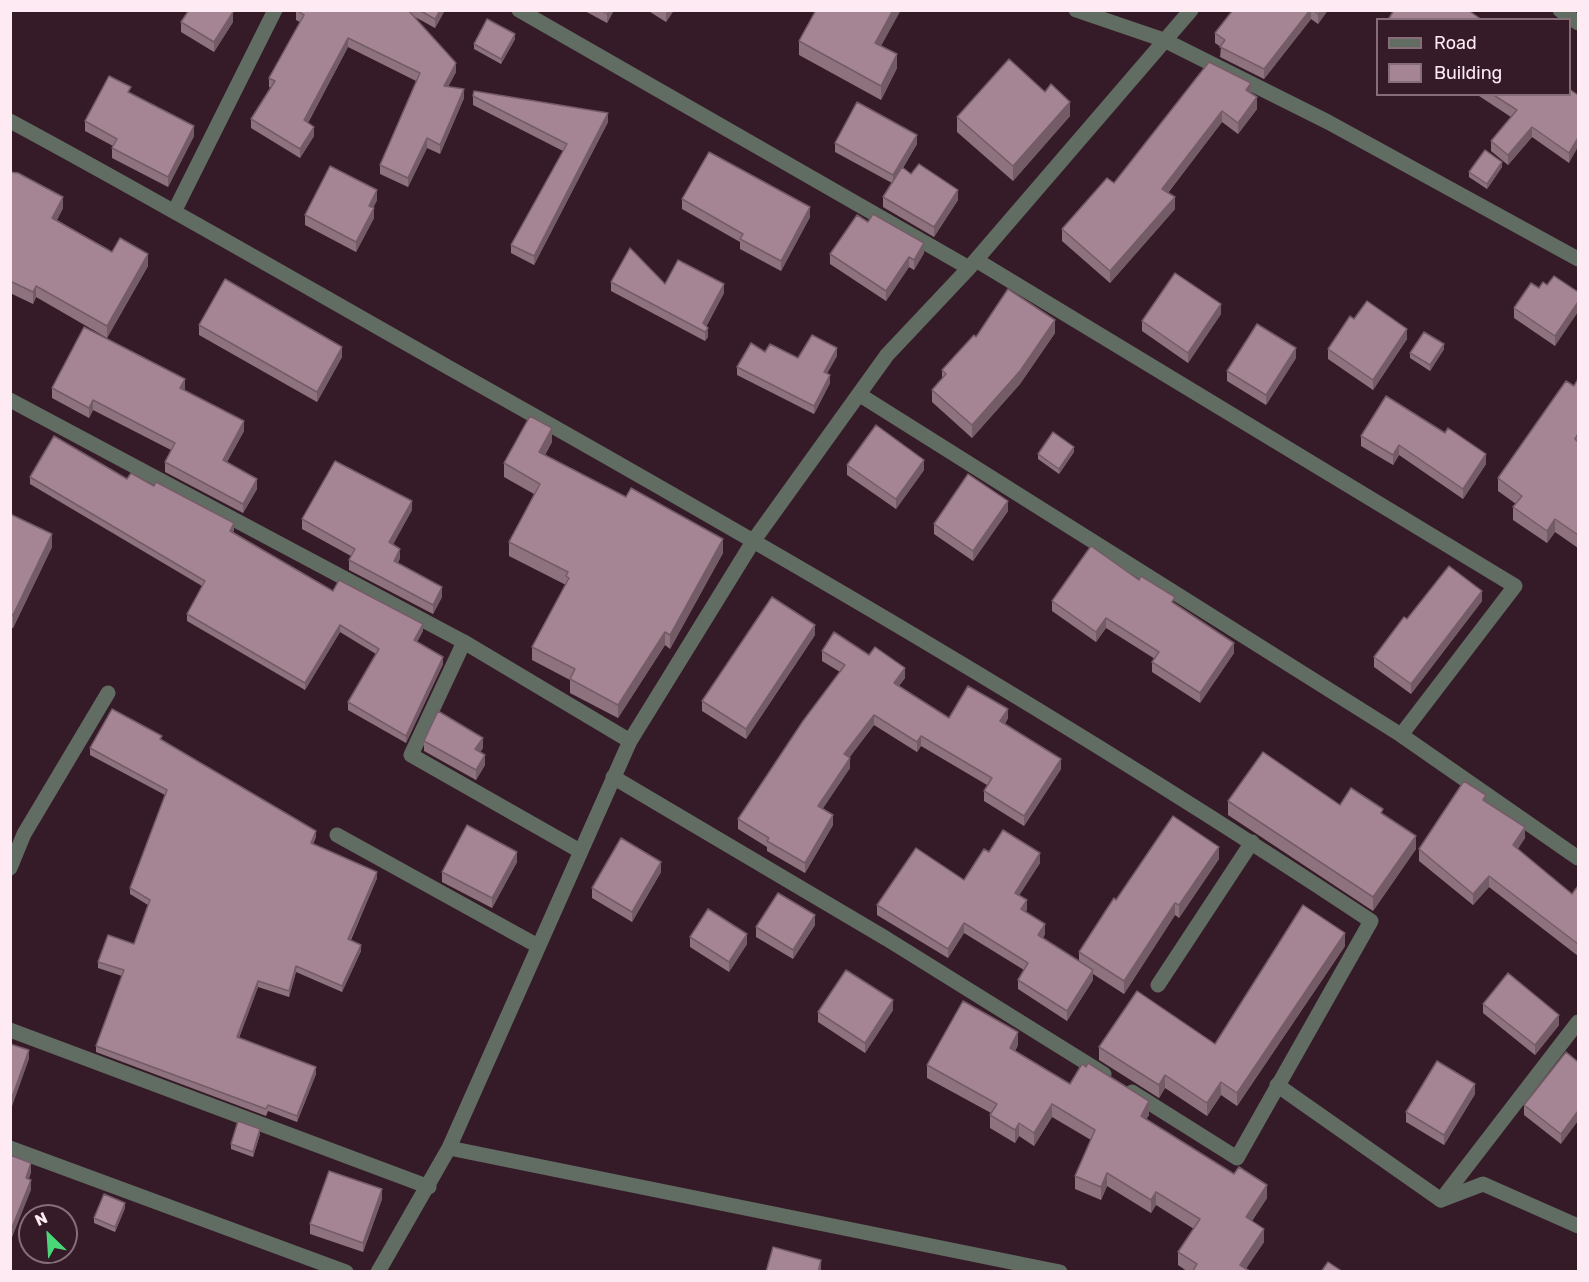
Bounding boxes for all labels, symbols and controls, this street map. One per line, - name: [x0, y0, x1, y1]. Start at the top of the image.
- legend: [1376, 18, 1571, 96]
- text: Road: [1434, 32, 1477, 54]
- text: Building: [1434, 62, 1502, 84]
- north arrow: [18, 1204, 78, 1264]
- text: N: [32, 1208, 50, 1230]

